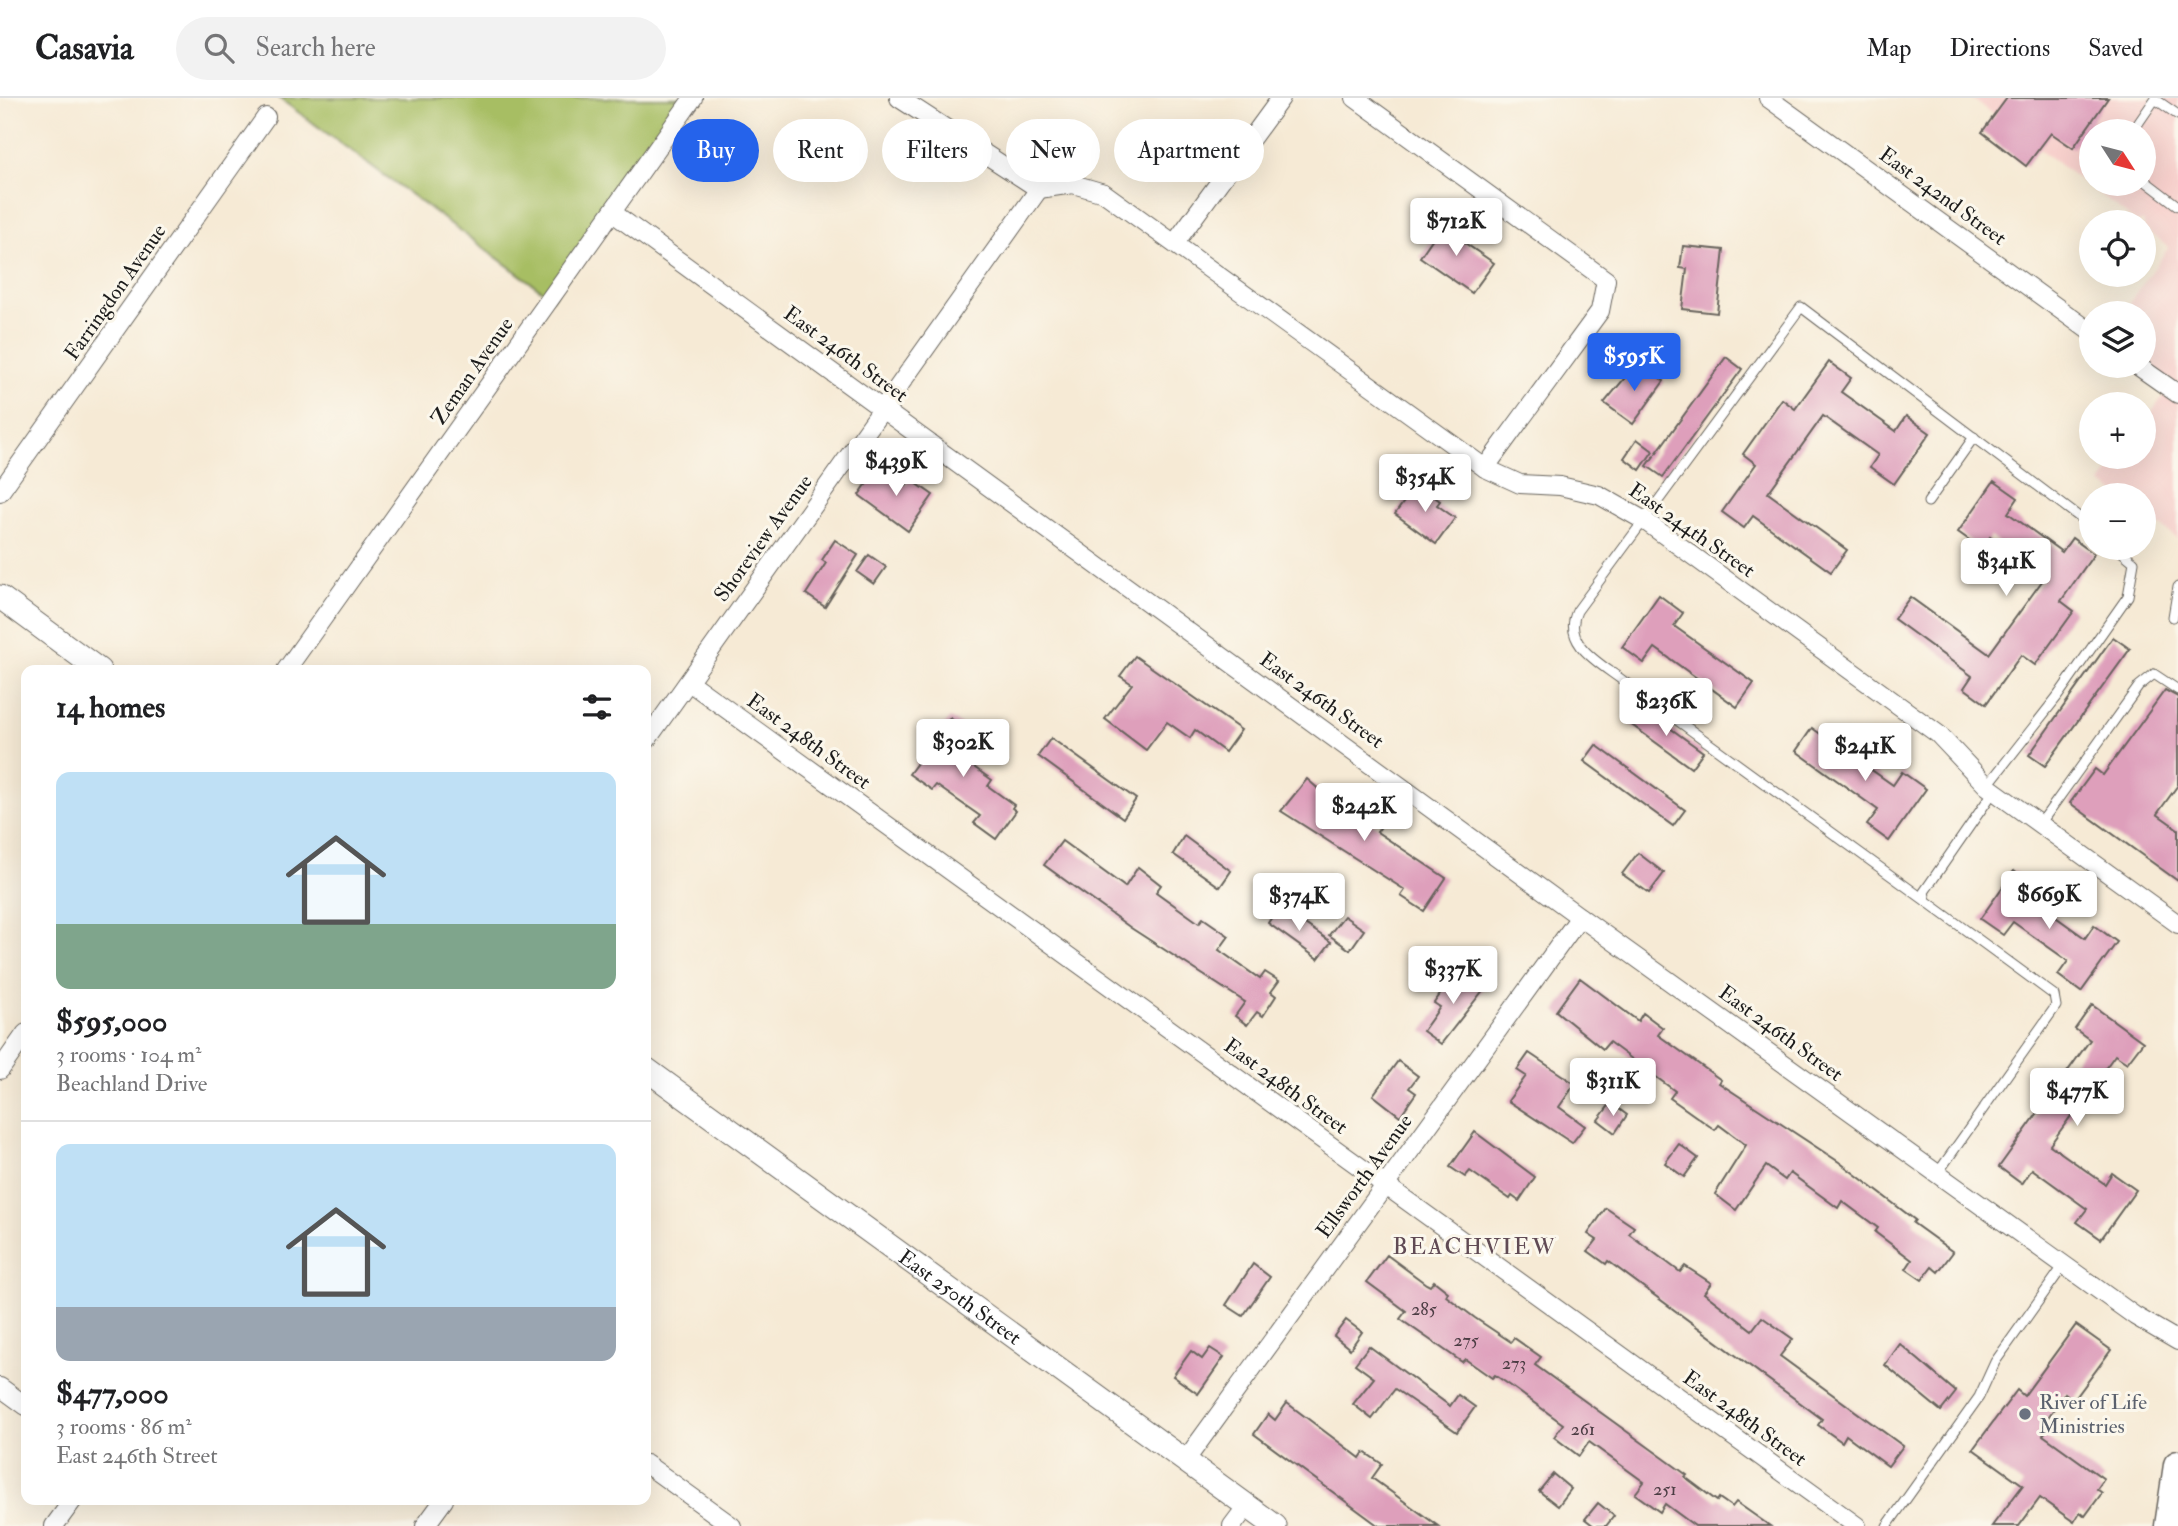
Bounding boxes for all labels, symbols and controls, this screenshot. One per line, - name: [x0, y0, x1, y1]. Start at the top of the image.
- search box: [176, 17, 666, 80]
- text: Casavia: [35, 28, 134, 69]
- icon: search: [200, 29, 238, 67]
- text: Search here: [256, 32, 376, 64]
- text: Map: [1866, 33, 1911, 64]
- text: Directions: [1949, 33, 2050, 64]
- text: Saved: [2088, 33, 2143, 64]
- chip: Buy: [672, 119, 759, 182]
- chip: Rent: [773, 119, 868, 182]
- chip: Filters: [882, 119, 992, 182]
- chip: New: [1006, 119, 1100, 182]
- chip: Apartment: [1114, 119, 1264, 182]
- north arrow: [2079, 119, 2156, 196]
- map controls: [2079, 119, 2156, 560]
- street label: East 242nd Street: [1874, 141, 2012, 252]
- pin: $712K: [1407, 198, 1505, 258]
- text: $712K: [1426, 206, 1486, 235]
- button: locate: [2079, 210, 2156, 287]
- street label: Farringdon Avenue: [58, 219, 173, 366]
- street label: East 246th Street: [778, 300, 913, 409]
- button: layers: [2079, 301, 2156, 378]
- street label: Zeman Avenue: [425, 312, 520, 430]
- pin: $595K: [1585, 334, 1683, 393]
- text: $595K: [1603, 341, 1665, 370]
- button: +: [2079, 392, 2156, 469]
- pin: $439K: [847, 438, 945, 498]
- text: $439K: [865, 446, 927, 475]
- pin: $354K: [1376, 454, 1474, 514]
- text: $354K: [1395, 462, 1455, 491]
- street label: Shoreview Avenue: [708, 469, 819, 607]
- street label: East 244th Street: [1623, 477, 1760, 584]
- button: −: [2079, 483, 2156, 560]
- pin: $341K: [1957, 538, 2055, 598]
- text: $341K: [1977, 546, 2035, 575]
- street label: East 246th Street: [1254, 646, 1389, 755]
- pin: $236K: [1617, 678, 1715, 738]
- text: $236K: [1635, 686, 1697, 715]
- street label: East 248th Street: [741, 687, 876, 796]
- icon: filters: [578, 688, 616, 726]
- text: 14 homes: [56, 689, 165, 726]
- pin: $302K: [914, 720, 1012, 779]
- pin: $241K: [1816, 724, 1914, 783]
- text: $302K: [932, 727, 994, 756]
- text: $241K: [1834, 731, 1896, 760]
- pin: $242K: [1315, 784, 1413, 843]
- text: $242K: [1332, 791, 1396, 820]
- icon: home: [273, 817, 399, 943]
- pin: $669K: [2000, 872, 2098, 931]
- pin: $374K: [1250, 874, 1348, 933]
- text: $669K: [2017, 879, 2081, 908]
- text: $374K: [1269, 881, 1329, 910]
- pin: $337K: [1404, 946, 1502, 1006]
- text: $337K: [1424, 954, 1482, 983]
- street label: East 246th Street: [1713, 979, 1848, 1088]
- text: $595,000: [56, 1003, 168, 1040]
- street label: East 248th Street: [1218, 1032, 1353, 1141]
- text: 3 rooms · 104 m²: [56, 1040, 202, 1069]
- pin: $311K: [1564, 1058, 1662, 1118]
- text: $311K: [1586, 1066, 1640, 1095]
- pin: $477K: [2028, 1068, 2126, 1128]
- text: Beachland Drive: [56, 1069, 207, 1098]
- text: $477K: [2046, 1076, 2108, 1105]
- street label: Ellsworth Avenue: [1310, 1109, 1419, 1244]
- icon: home: [273, 1189, 399, 1315]
- district label: BEACHVIEW: [1393, 1232, 1557, 1261]
- street label: East 250th Street: [893, 1244, 1027, 1351]
- house number: 285: [1411, 1298, 1437, 1321]
- house number: 275: [1453, 1329, 1479, 1352]
- house number: 273: [1502, 1352, 1526, 1375]
- street label: East 248th Street: [1677, 1364, 1812, 1473]
- text: $477,000: [56, 1375, 169, 1412]
- place label: River of Life Ministries: [2039, 1389, 2147, 1440]
- marker: River of Life Ministries: [2017, 1406, 2033, 1422]
- text: 3 rooms · 86 m²: [56, 1412, 192, 1441]
- house number: 261: [1571, 1418, 1595, 1441]
- text: East 246th Street: [56, 1441, 218, 1470]
- house number: 251: [1653, 1478, 1677, 1501]

